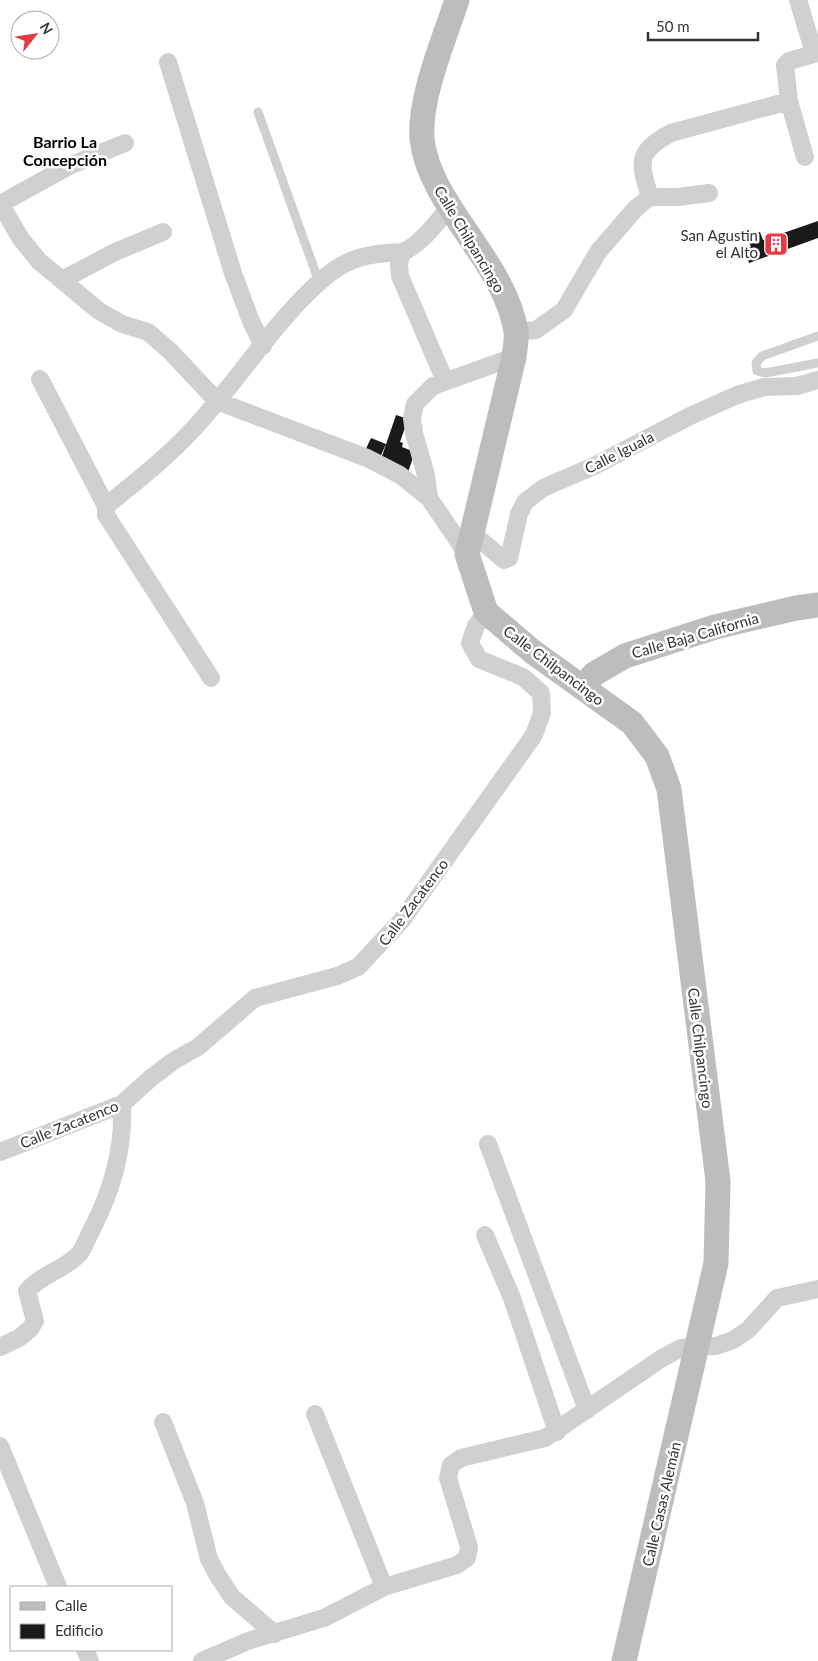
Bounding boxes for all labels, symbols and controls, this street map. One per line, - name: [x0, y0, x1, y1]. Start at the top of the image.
- north arrow: [10, 10, 60, 60]
- scale bar: [648, 10, 758, 42]
- text: 50 m: [656, 17, 690, 35]
- text: N: [37, 19, 57, 37]
- district label: Barrio La Concepción: [23, 132, 107, 169]
- street label: Calle Chilpancingo: [431, 182, 509, 296]
- place label: San Agustin el Alto: [680, 226, 758, 261]
- building icon: San Agustin el Alto: [763, 231, 789, 257]
- street label: Calle Iguala: [582, 427, 656, 477]
- street label: Calle Baja California: [629, 608, 761, 662]
- street label: Calle Chilpancingo: [500, 621, 608, 709]
- street label: Calle Zacatenco: [374, 855, 452, 949]
- street label: Calle Chilpancingo: [685, 987, 717, 1109]
- street label: Calle Zacatenco: [17, 1096, 121, 1152]
- street label: Calle Casas Alemán: [638, 1440, 684, 1568]
- legend: [10, 1586, 172, 1651]
- text: Calle: [55, 1596, 88, 1614]
- text: Edificio: [55, 1621, 103, 1639]

